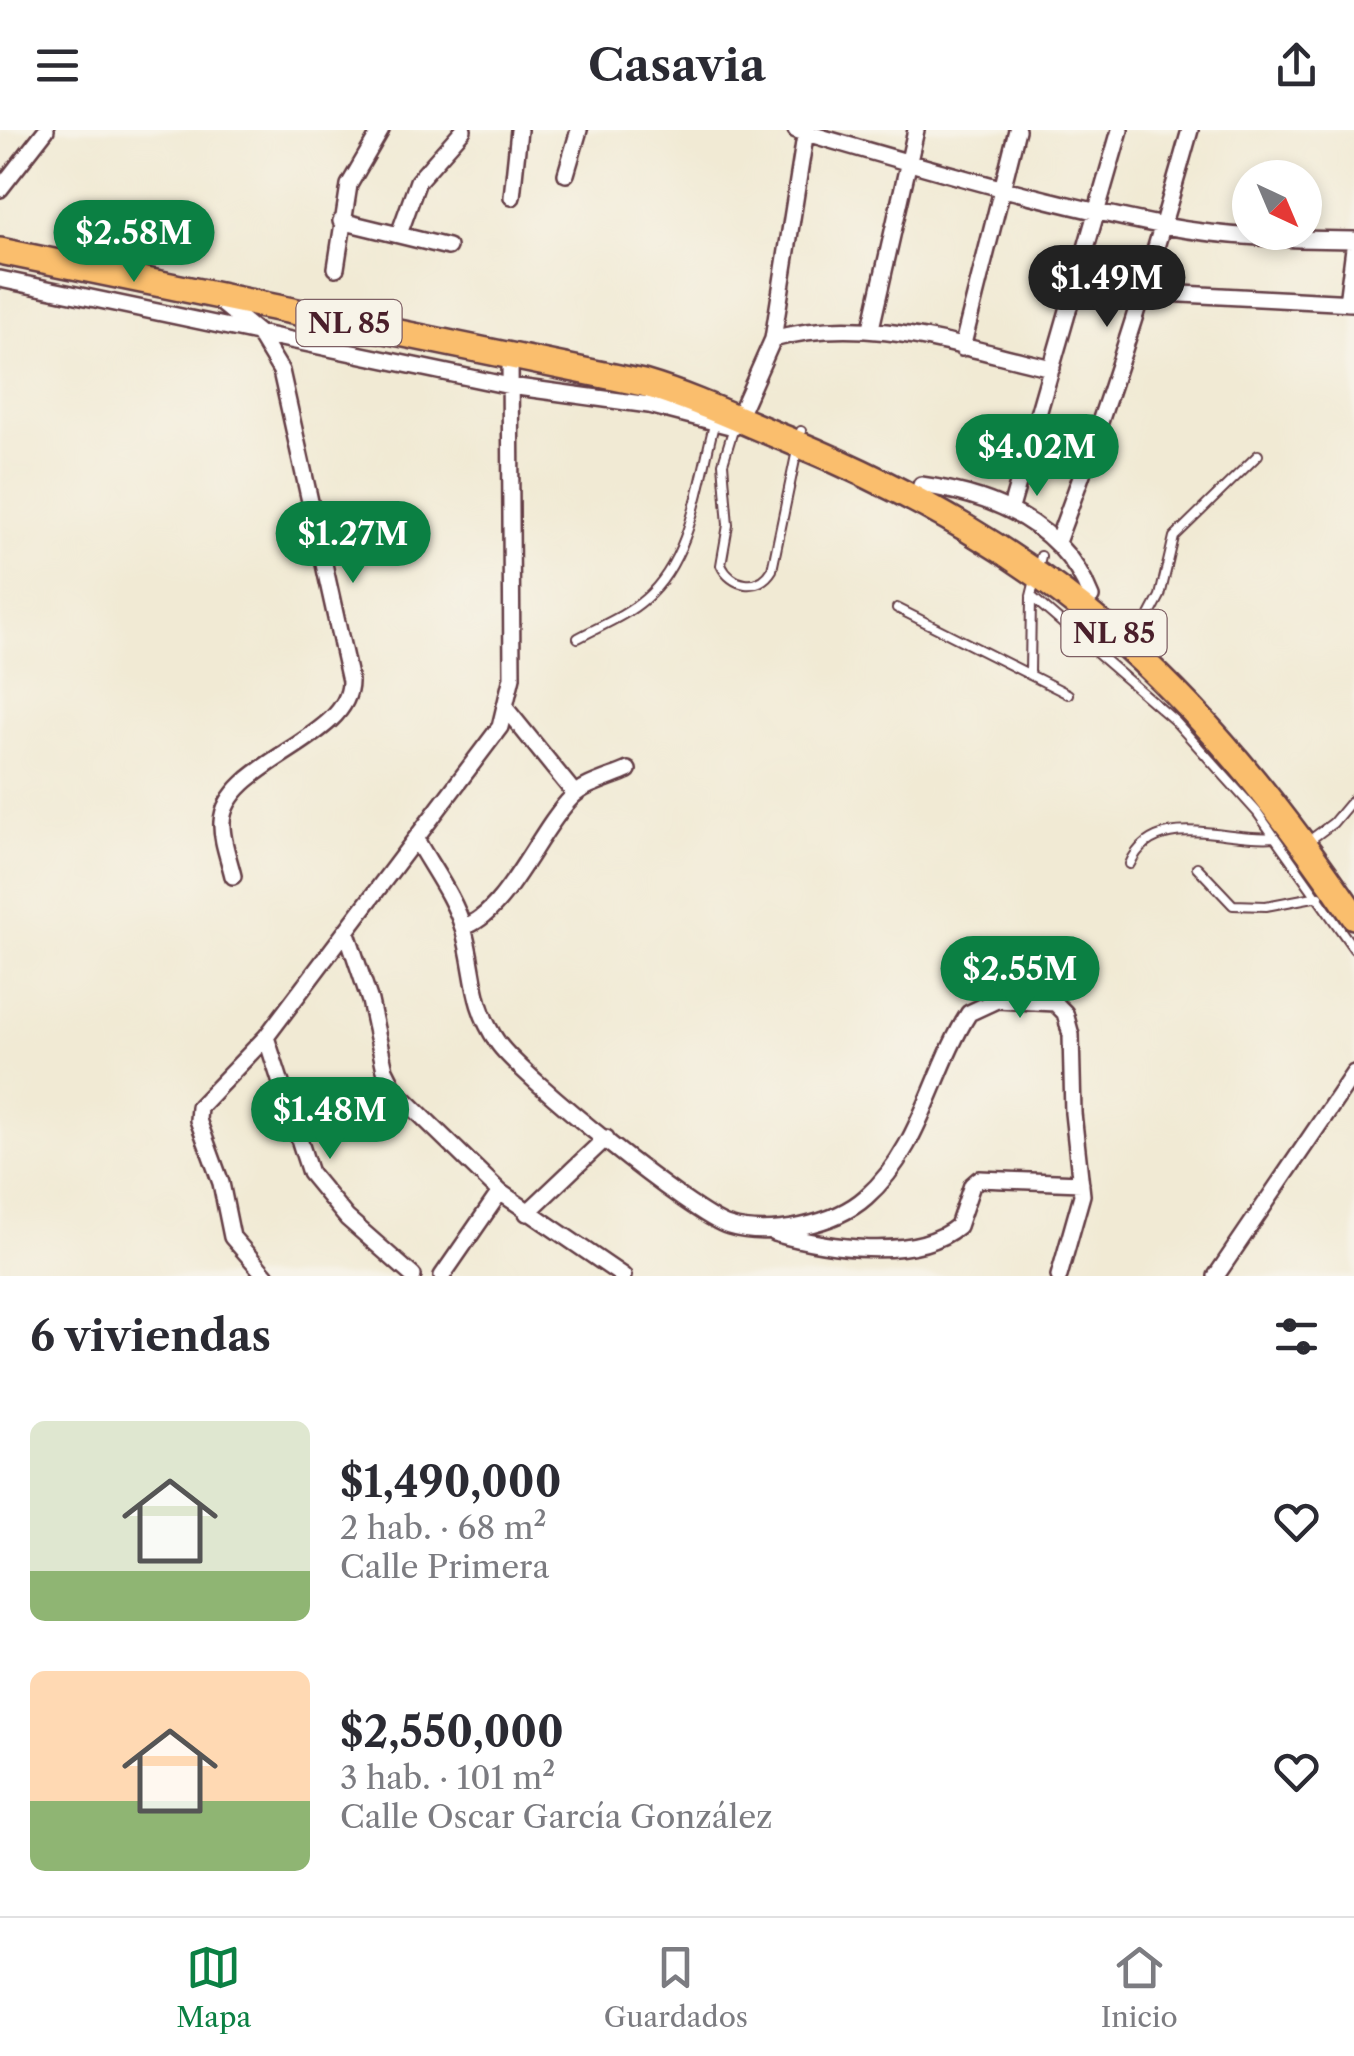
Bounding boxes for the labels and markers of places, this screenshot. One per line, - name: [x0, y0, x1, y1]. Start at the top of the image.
- pin: $2.58M: [53, 200, 215, 285]
- pin: $1.49M: [1026, 245, 1188, 330]
- pin: $4.02M: [956, 414, 1118, 499]
- pin: $1.27M: [272, 501, 434, 586]
- pin: $2.55M: [939, 936, 1101, 1021]
- pin: $1.48M: [249, 1077, 411, 1162]

